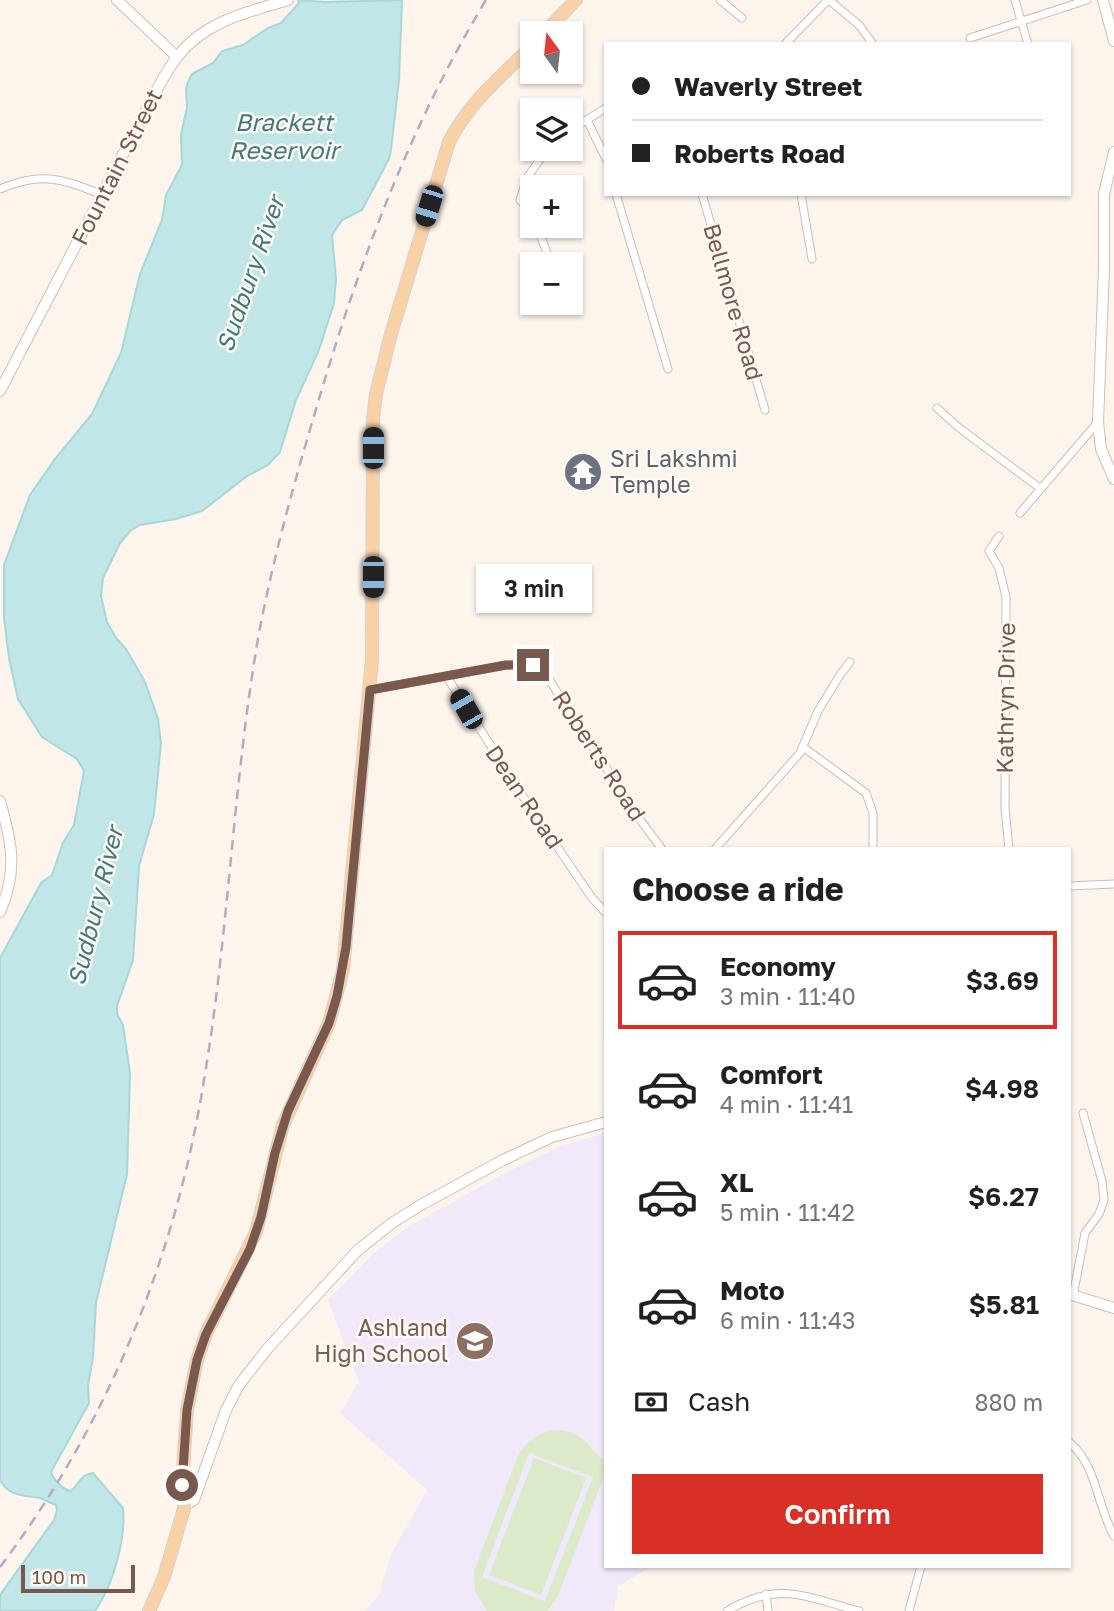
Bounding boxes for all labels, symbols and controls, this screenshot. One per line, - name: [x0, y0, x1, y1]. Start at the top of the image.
- north arrow: [520, 21, 583, 84]
- map controls: [520, 21, 583, 315]
- text: Waverly Street: [674, 71, 863, 102]
- street label: Fountain Street: [65, 84, 167, 249]
- button: layers: [520, 98, 583, 161]
- water label: Brackett Reservoir: [229, 107, 343, 164]
- text: Roberts Road: [674, 138, 845, 169]
- button: +: [520, 175, 583, 238]
- car: [413, 183, 446, 229]
- water label: Sudbury River: [209, 189, 292, 355]
- street label: Bellmore Road: [698, 220, 770, 383]
- button: −: [520, 252, 583, 315]
- car: [363, 427, 384, 469]
- place label: Sri Lakshmi Temple: [610, 444, 738, 498]
- temple icon: Sri Lakshmi Temple: [562, 451, 604, 493]
- car: [363, 556, 384, 598]
- callout: 3 min: [475, 564, 591, 612]
- text: 3 min: [504, 574, 564, 602]
- street label: Kathryn Drive: [990, 622, 1020, 774]
- route end: [517, 649, 549, 681]
- street label: Roberts Road: [547, 685, 652, 826]
- car: [447, 686, 486, 732]
- street label: Dean Road: [480, 739, 570, 853]
- water label: Sudbury River: [61, 820, 130, 988]
- text: Choose a ride: [632, 870, 844, 908]
- icon: car: [636, 949, 699, 1012]
- text: Economy: [720, 951, 836, 982]
- text: $3.69: [966, 965, 1039, 996]
- text: 3 min · 11:40: [720, 982, 856, 1010]
- icon: car: [636, 1057, 699, 1120]
- text: Comfort: [720, 1059, 823, 1090]
- text: $4.98: [965, 1073, 1039, 1104]
- text: 4 min · 11:41: [720, 1090, 853, 1118]
- icon: car: [636, 1165, 699, 1228]
- text: XL: [720, 1167, 754, 1198]
- text: $6.27: [968, 1181, 1039, 1212]
- text: 5 min · 11:42: [720, 1198, 855, 1226]
- icon: car: [636, 1273, 699, 1336]
- text: Moto: [720, 1275, 785, 1306]
- text: $5.81: [969, 1289, 1039, 1320]
- text: 6 min · 11:43: [720, 1306, 855, 1334]
- place label: Ashland High School: [314, 1313, 448, 1367]
- school or university icon: Ashland High School: [454, 1320, 496, 1362]
- icon: cash: [632, 1383, 670, 1421]
- text: Cash: [688, 1386, 750, 1417]
- text: 880 m: [975, 1388, 1043, 1416]
- route start: [166, 1469, 198, 1501]
- button: Confirm: [632, 1474, 1043, 1554]
- scale bar: [21, 1562, 135, 1594]
- text: 100 m: [32, 1565, 86, 1588]

